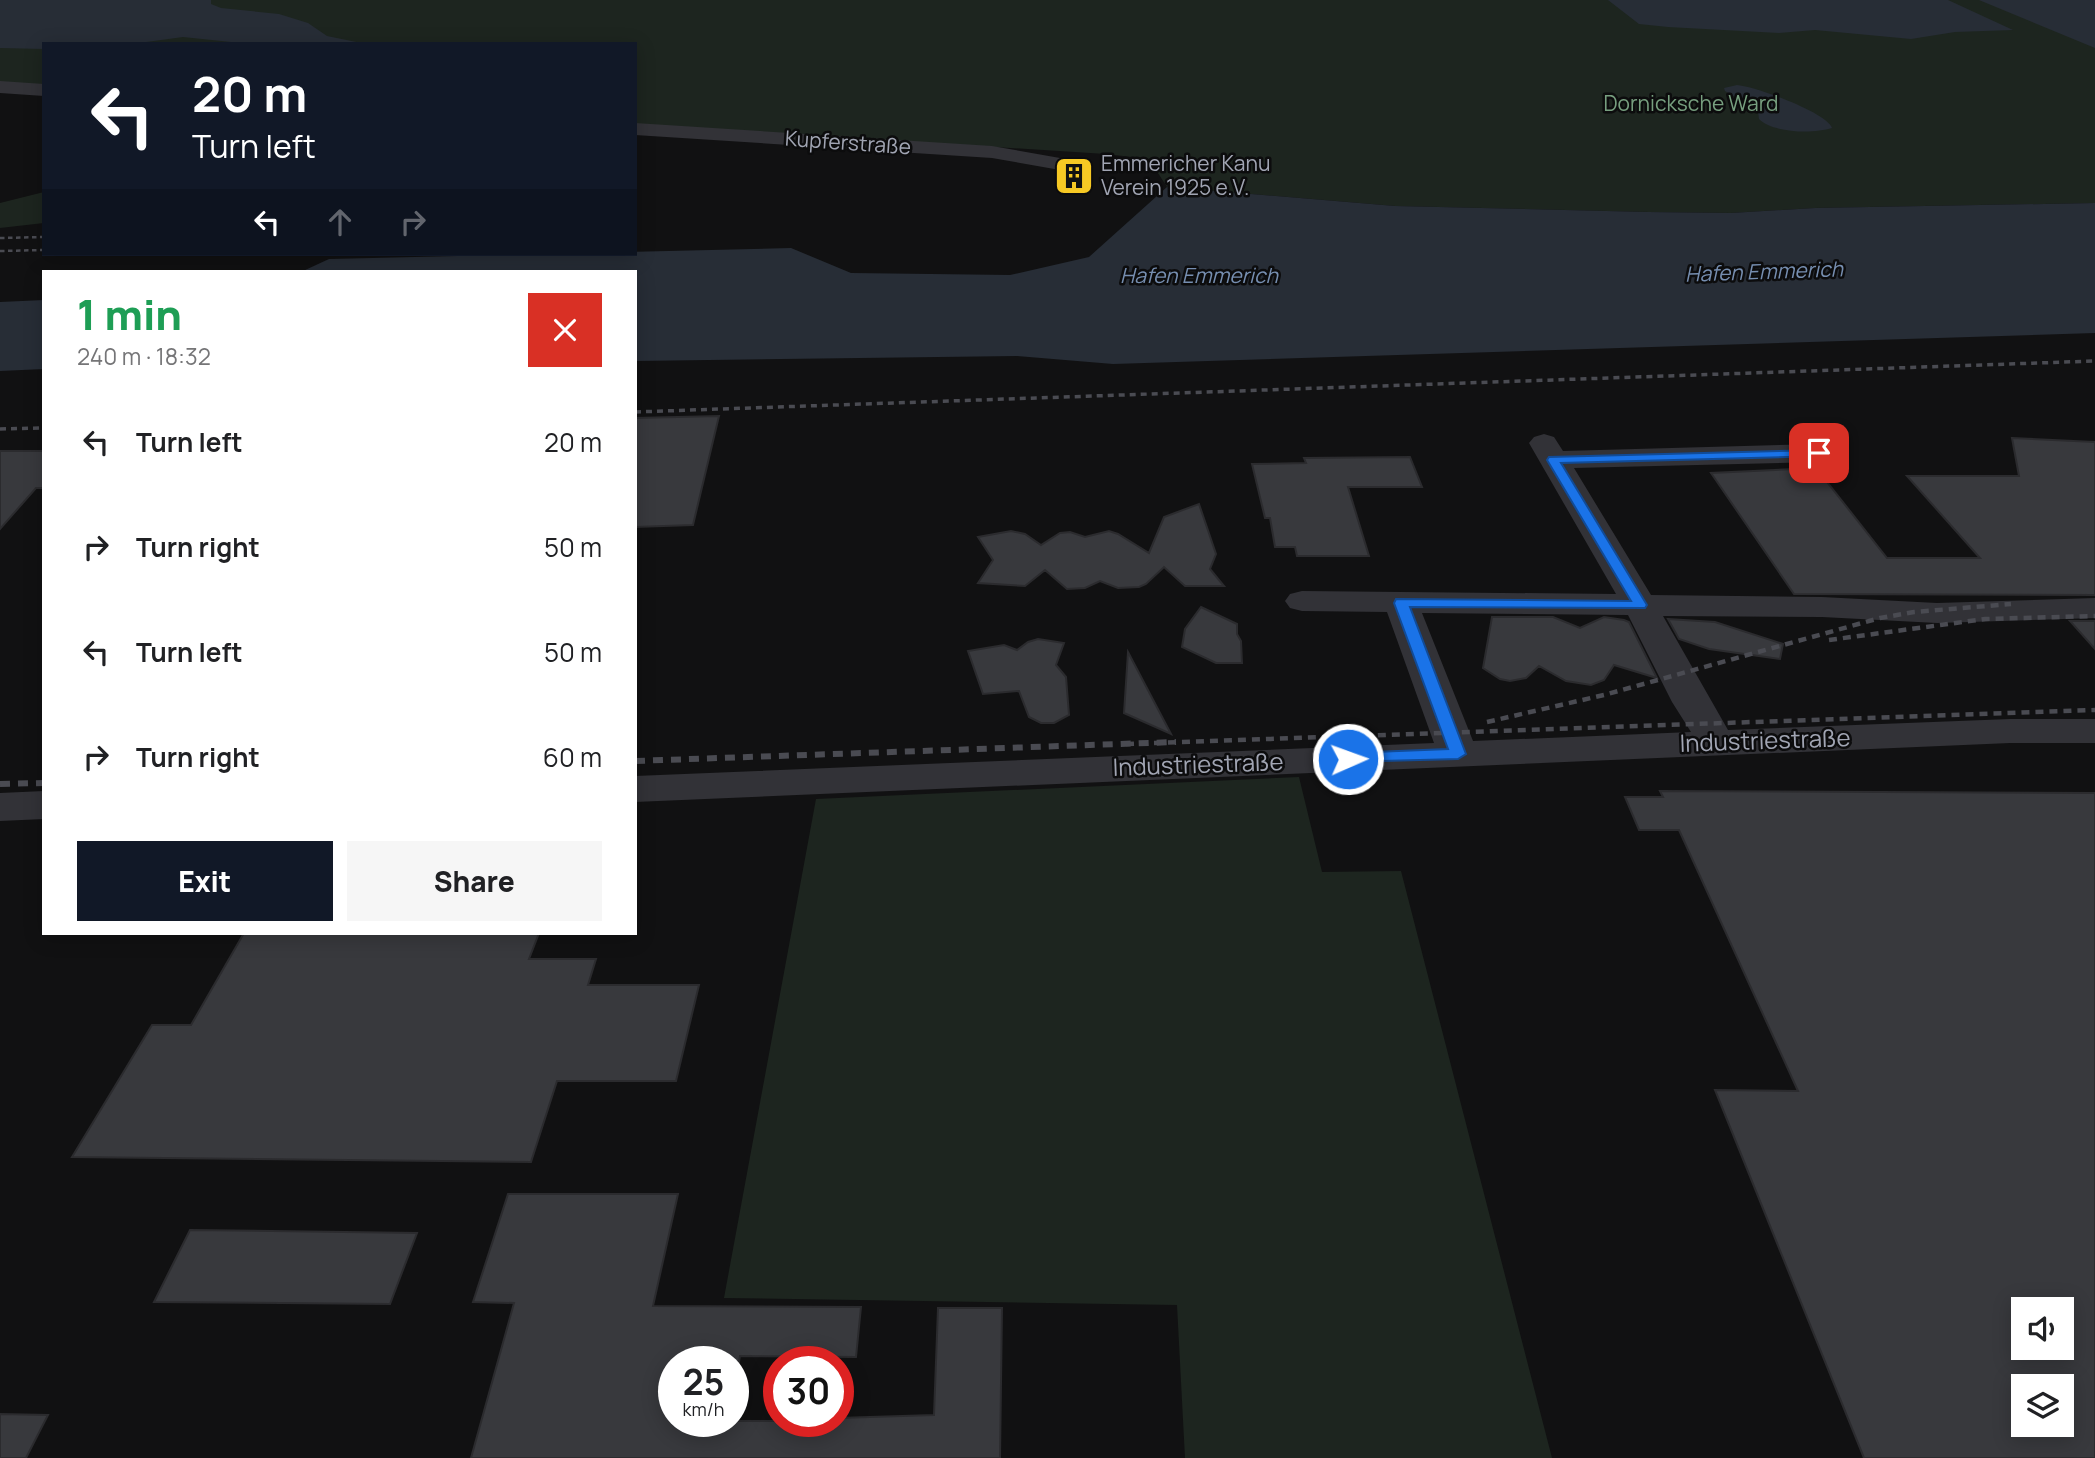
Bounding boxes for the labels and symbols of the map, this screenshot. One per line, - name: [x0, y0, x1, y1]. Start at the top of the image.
- park label: Dornicksche Ward: [1603, 89, 1779, 117]
- street label: Kupferstraße: [784, 124, 912, 160]
- place label: Emmericher Kanu Verein 1925 e.V.: [1101, 149, 1270, 201]
- building icon: Emmericher Kanu Verein 1925 e.V.: [1053, 155, 1095, 197]
- water label: Hafen Emmerich: [1684, 254, 1845, 288]
- water label: Hafen Emmerich: [1120, 261, 1280, 289]
- pin: [1789, 423, 1849, 483]
- street label: Industriestraße: [1679, 720, 1851, 759]
- position arrow: [1311, 722, 1385, 796]
- street label: Industriestraße: [1112, 744, 1284, 783]
- speed limit sign: 30: [763, 1346, 854, 1437]

